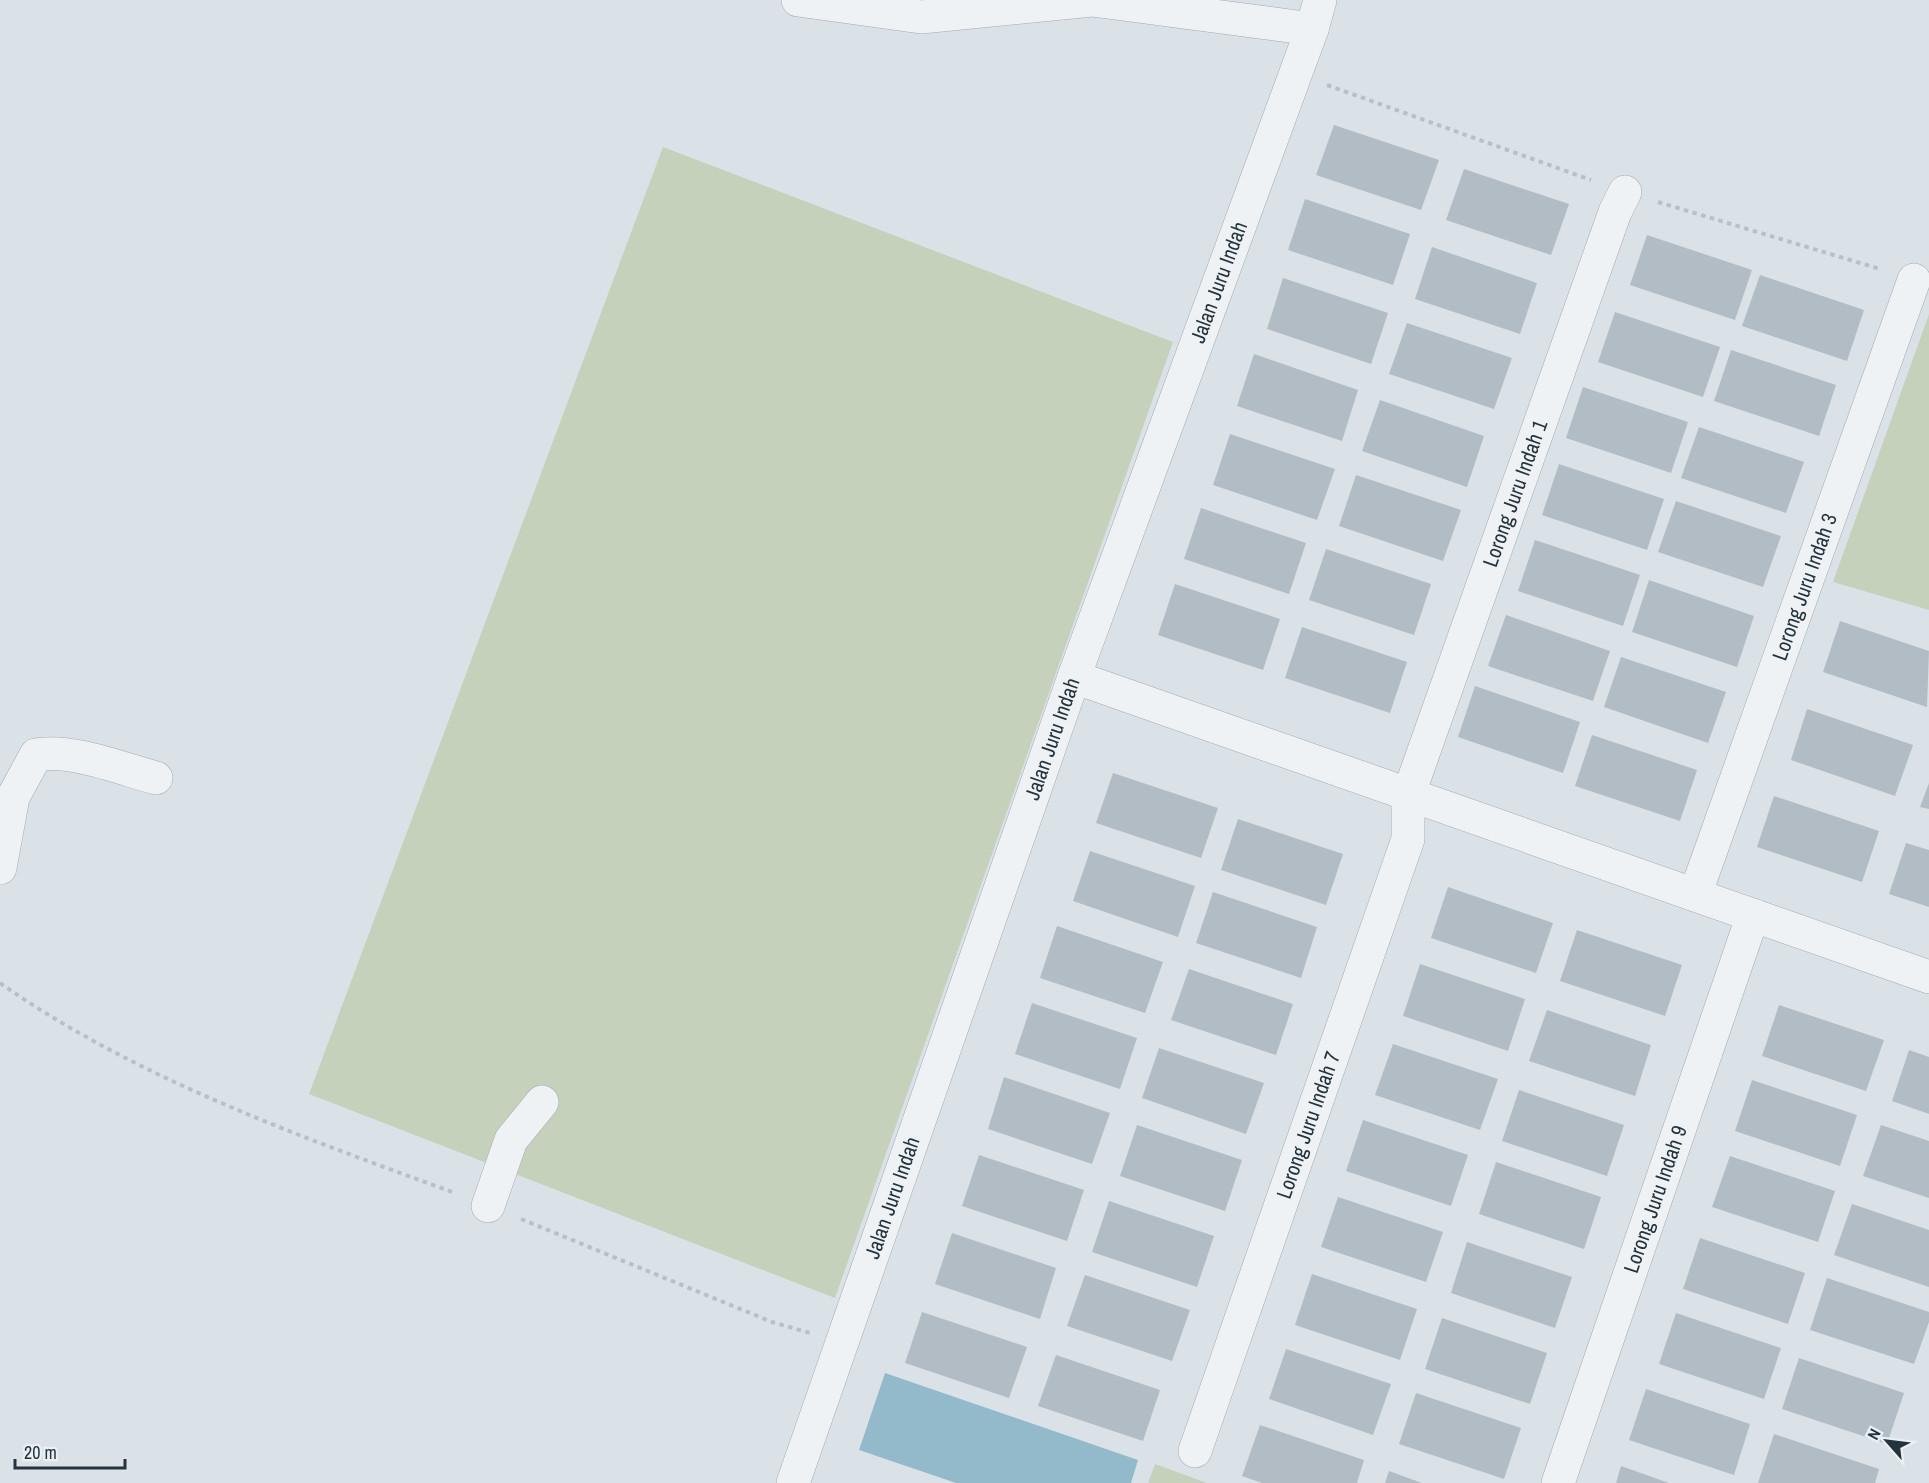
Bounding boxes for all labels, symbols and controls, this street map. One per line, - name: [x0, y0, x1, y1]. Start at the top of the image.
- street label: Jalan Juru Indah: [1183, 217, 1254, 347]
- street label: Lorong Juru Indah 1: [1475, 415, 1554, 571]
- street label: Lorong Juru Indah 3: [1765, 509, 1844, 664]
- street label: Jalan Juru Indah: [1017, 674, 1087, 804]
- street label: Lorong Juru Indah 7: [1269, 1047, 1347, 1203]
- street label: Lorong Juru Indah 9: [1616, 1121, 1694, 1277]
- street label: Jalan Juru Indah: [857, 1133, 927, 1263]
- north arrow: [1857, 1411, 1917, 1471]
- text: N: [1862, 1425, 1886, 1443]
- scale bar: [15, 1432, 124, 1470]
- text: 20 m: [24, 1440, 57, 1465]

